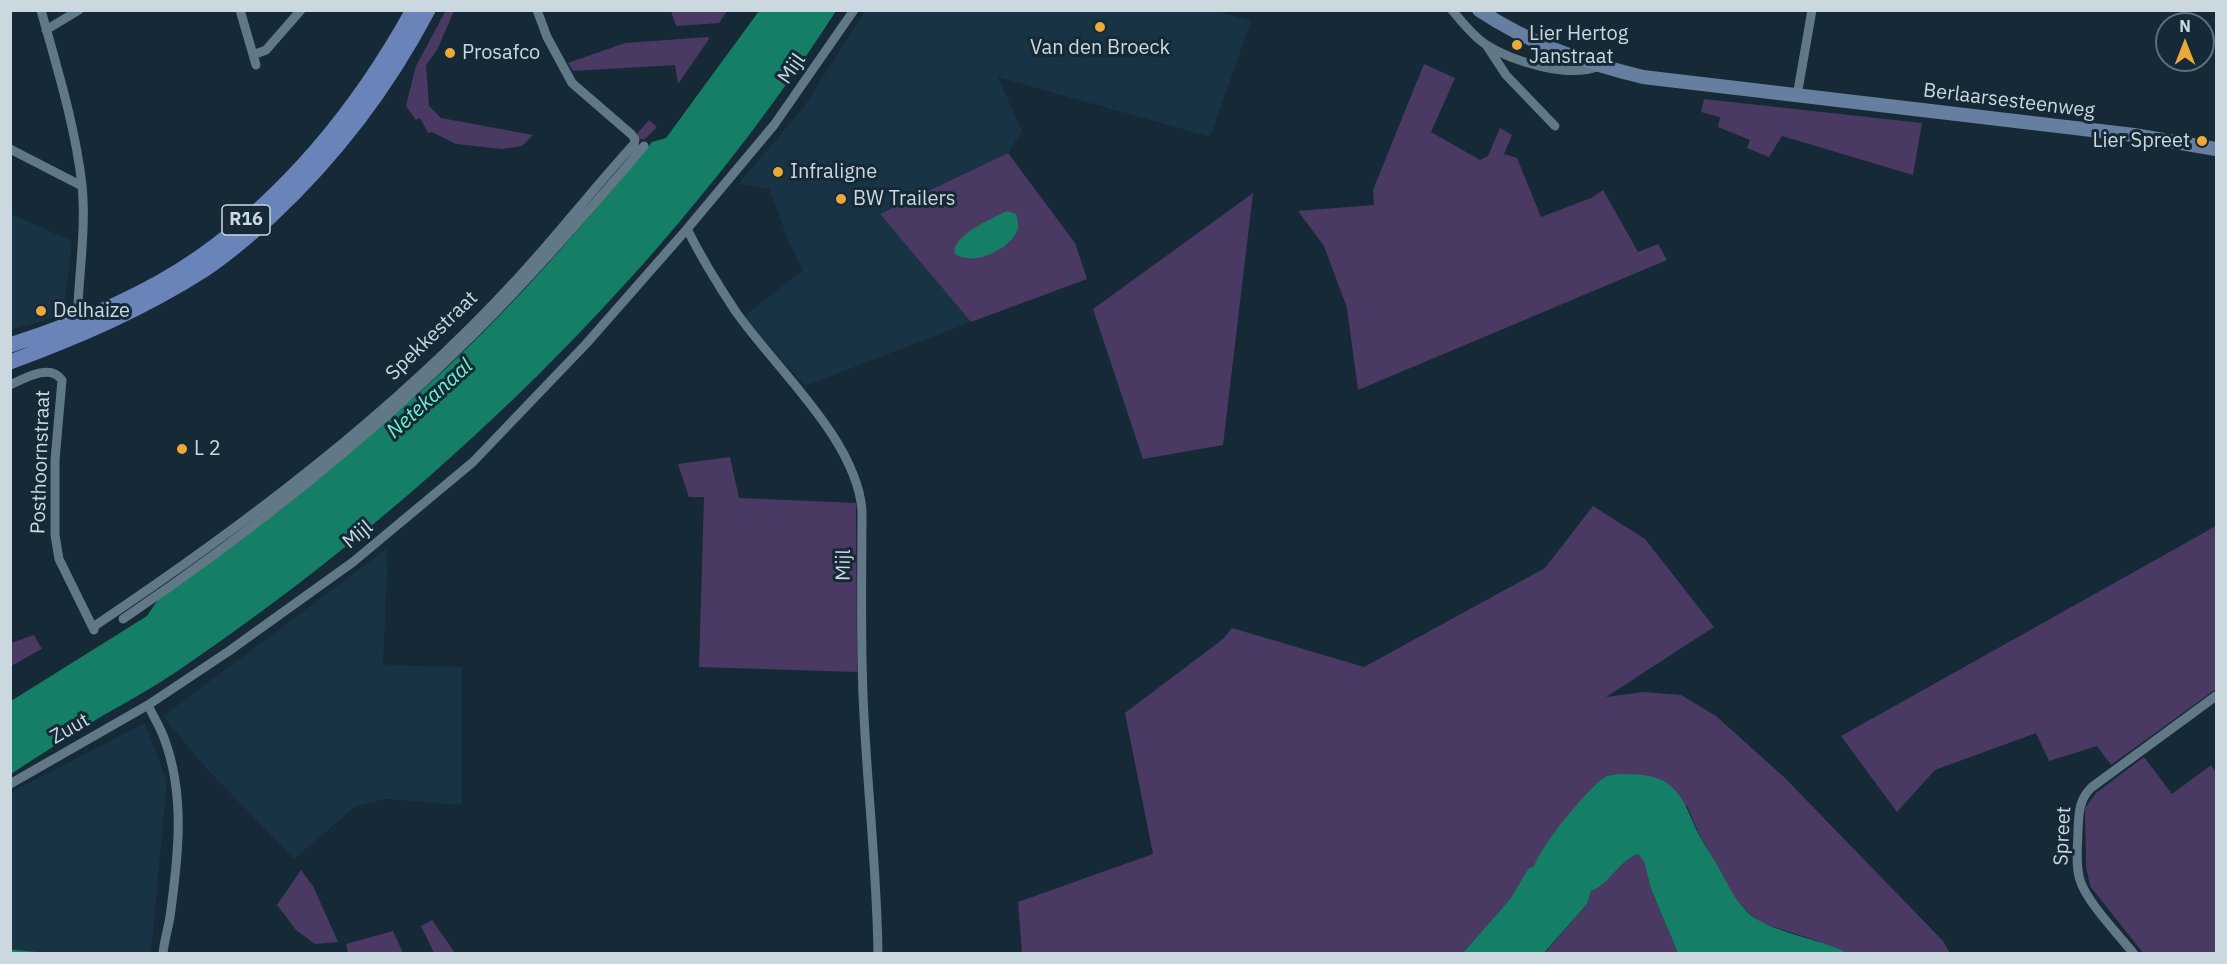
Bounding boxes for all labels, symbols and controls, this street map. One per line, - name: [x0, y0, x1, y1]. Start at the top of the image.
- north arrow: [2155, 12, 2215, 72]
- text: N: [2179, 16, 2191, 36]
- marker: Van den Broeck: [1093, 20, 1107, 34]
- place label: Lier Hertog Janstraat: [1529, 22, 1628, 69]
- place label: Van den Broeck: [1030, 36, 1170, 60]
- marker: Lier Hertog Janstraat: [1510, 38, 1524, 52]
- place label: Prosafco: [462, 41, 540, 65]
- marker: Prosafco: [443, 46, 457, 60]
- street label: Mijl: [773, 49, 811, 89]
- street label: Berlaarsesteenweg: [1922, 79, 2096, 123]
- place label: Lier Spreet: [2093, 129, 2190, 153]
- marker: Lier Spreet: [2195, 134, 2209, 148]
- place label: Infraligne: [790, 160, 877, 184]
- marker: Infraligne: [771, 165, 785, 179]
- place label: BW Trailers: [853, 187, 955, 211]
- marker: BW Trailers: [834, 192, 848, 206]
- road number: R16: [222, 205, 270, 235]
- street label: Spekkestraat: [381, 286, 483, 386]
- place label: Delhaize: [53, 299, 130, 323]
- marker: Delhaize: [34, 304, 48, 318]
- water label: Netekanaal: [382, 354, 478, 444]
- street label: Posthoornstraat: [26, 389, 56, 535]
- place label: L 2: [194, 437, 221, 461]
- marker: L 2: [175, 442, 189, 456]
- street label: Mijl: [338, 516, 378, 554]
- street label: Mijl: [832, 549, 856, 581]
- street label: Zuut: [46, 708, 94, 750]
- street label: Spreet: [2049, 806, 2077, 866]

